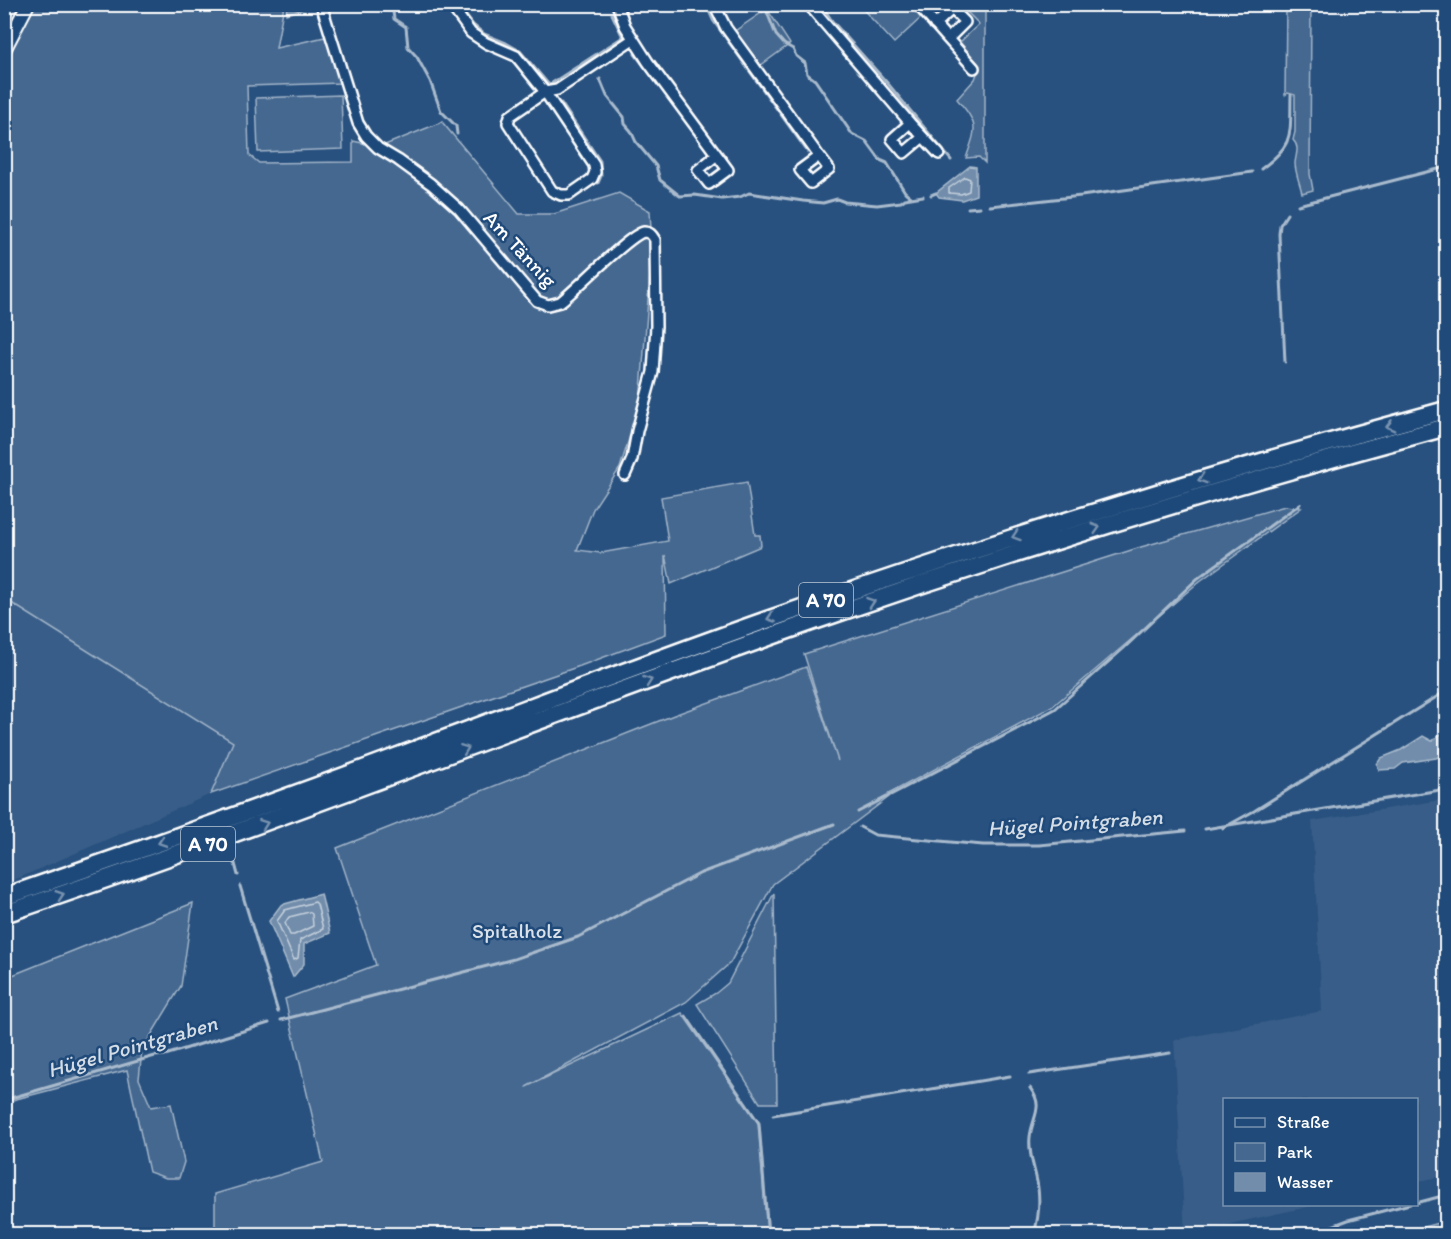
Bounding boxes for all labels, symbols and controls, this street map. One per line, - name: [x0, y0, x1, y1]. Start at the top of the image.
- street label: Am Tännig: [479, 205, 562, 292]
- one-way arrow: [1385, 418, 1395, 431]
- one-way arrow: [1197, 472, 1208, 484]
- one-way arrow: [1090, 523, 1101, 535]
- one-way arrow: [1011, 529, 1022, 542]
- road number: A 70: [799, 583, 853, 617]
- one-way arrow: [865, 596, 876, 609]
- one-way arrow: [767, 611, 777, 624]
- one-way arrow: [642, 675, 652, 688]
- one-way arrow: [459, 744, 470, 756]
- water label: Hügel Pointgraben: [987, 803, 1164, 842]
- one-way arrow: [258, 818, 268, 831]
- road number: A 70: [181, 827, 235, 861]
- one-way arrow: [157, 835, 168, 848]
- one-way arrow: [54, 890, 65, 903]
- park label: Spitalholz: [472, 918, 562, 943]
- water label: Hügel Pointgraben: [44, 1009, 220, 1084]
- legend: [1223, 1098, 1418, 1206]
- text: Straße: [1277, 1111, 1330, 1133]
- text: Park: [1277, 1141, 1312, 1163]
- text: Wasser: [1277, 1171, 1334, 1193]

